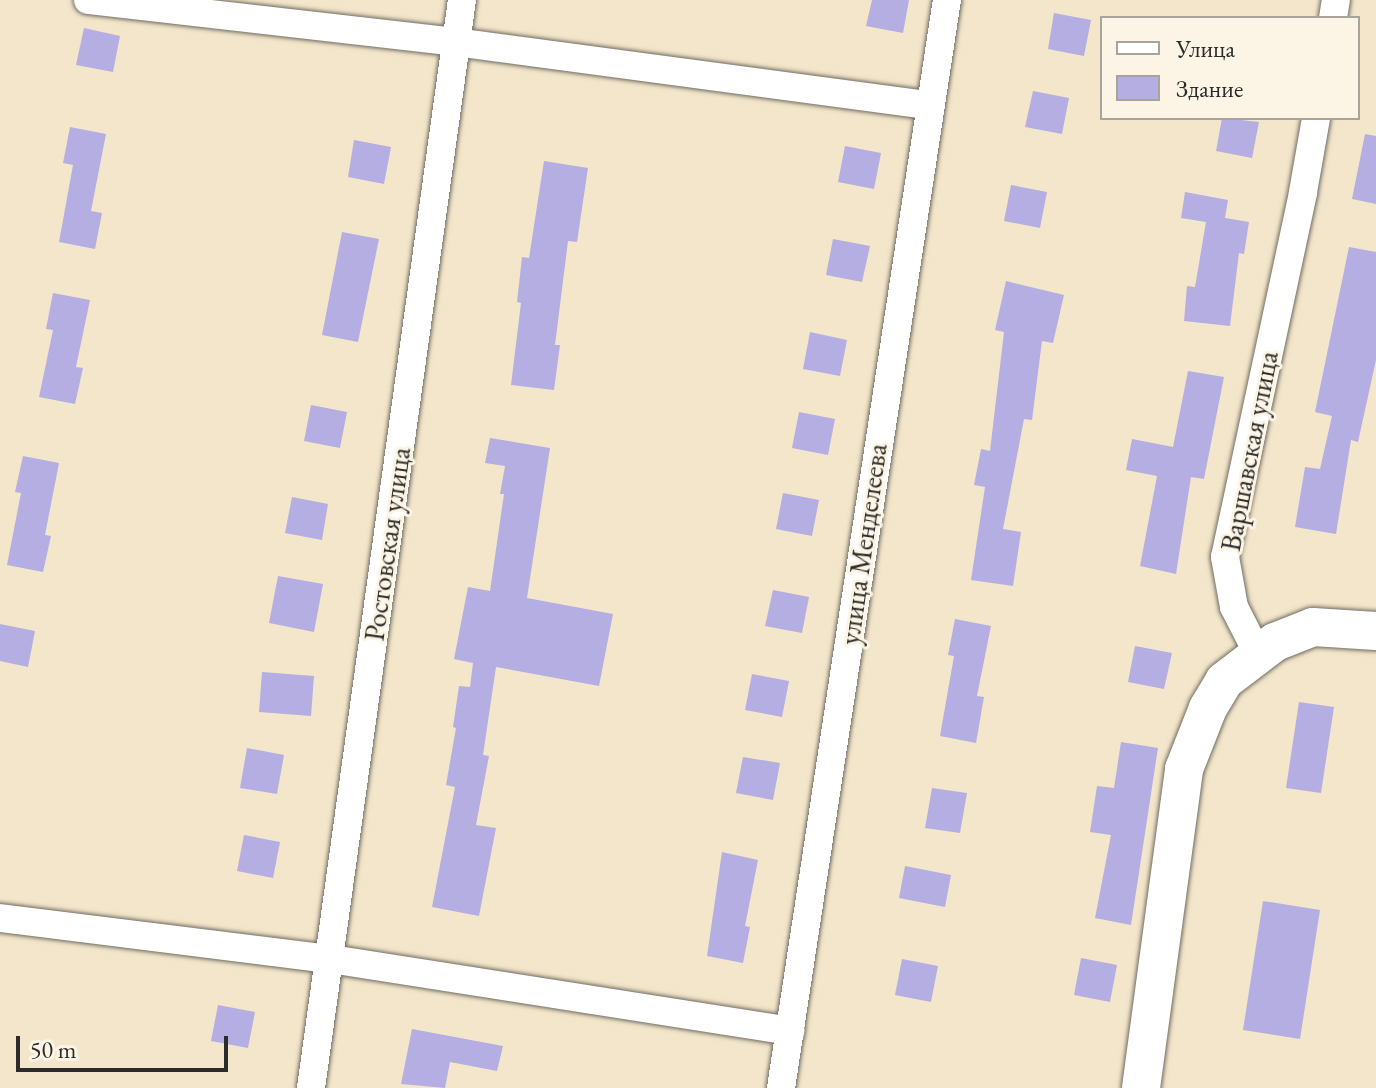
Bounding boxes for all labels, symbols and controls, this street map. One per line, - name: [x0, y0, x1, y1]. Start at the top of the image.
- legend: [1100, 16, 1360, 120]
- text: Улица: [1176, 33, 1235, 64]
- text: Здание: [1176, 73, 1243, 104]
- street label: Варшавская улица: [1213, 348, 1285, 554]
- street label: улица Менделеева: [832, 441, 894, 647]
- street label: Ростовская улица: [357, 445, 417, 643]
- scale bar: [20, 1020, 232, 1070]
- text: 50 m: [30, 1034, 77, 1065]

